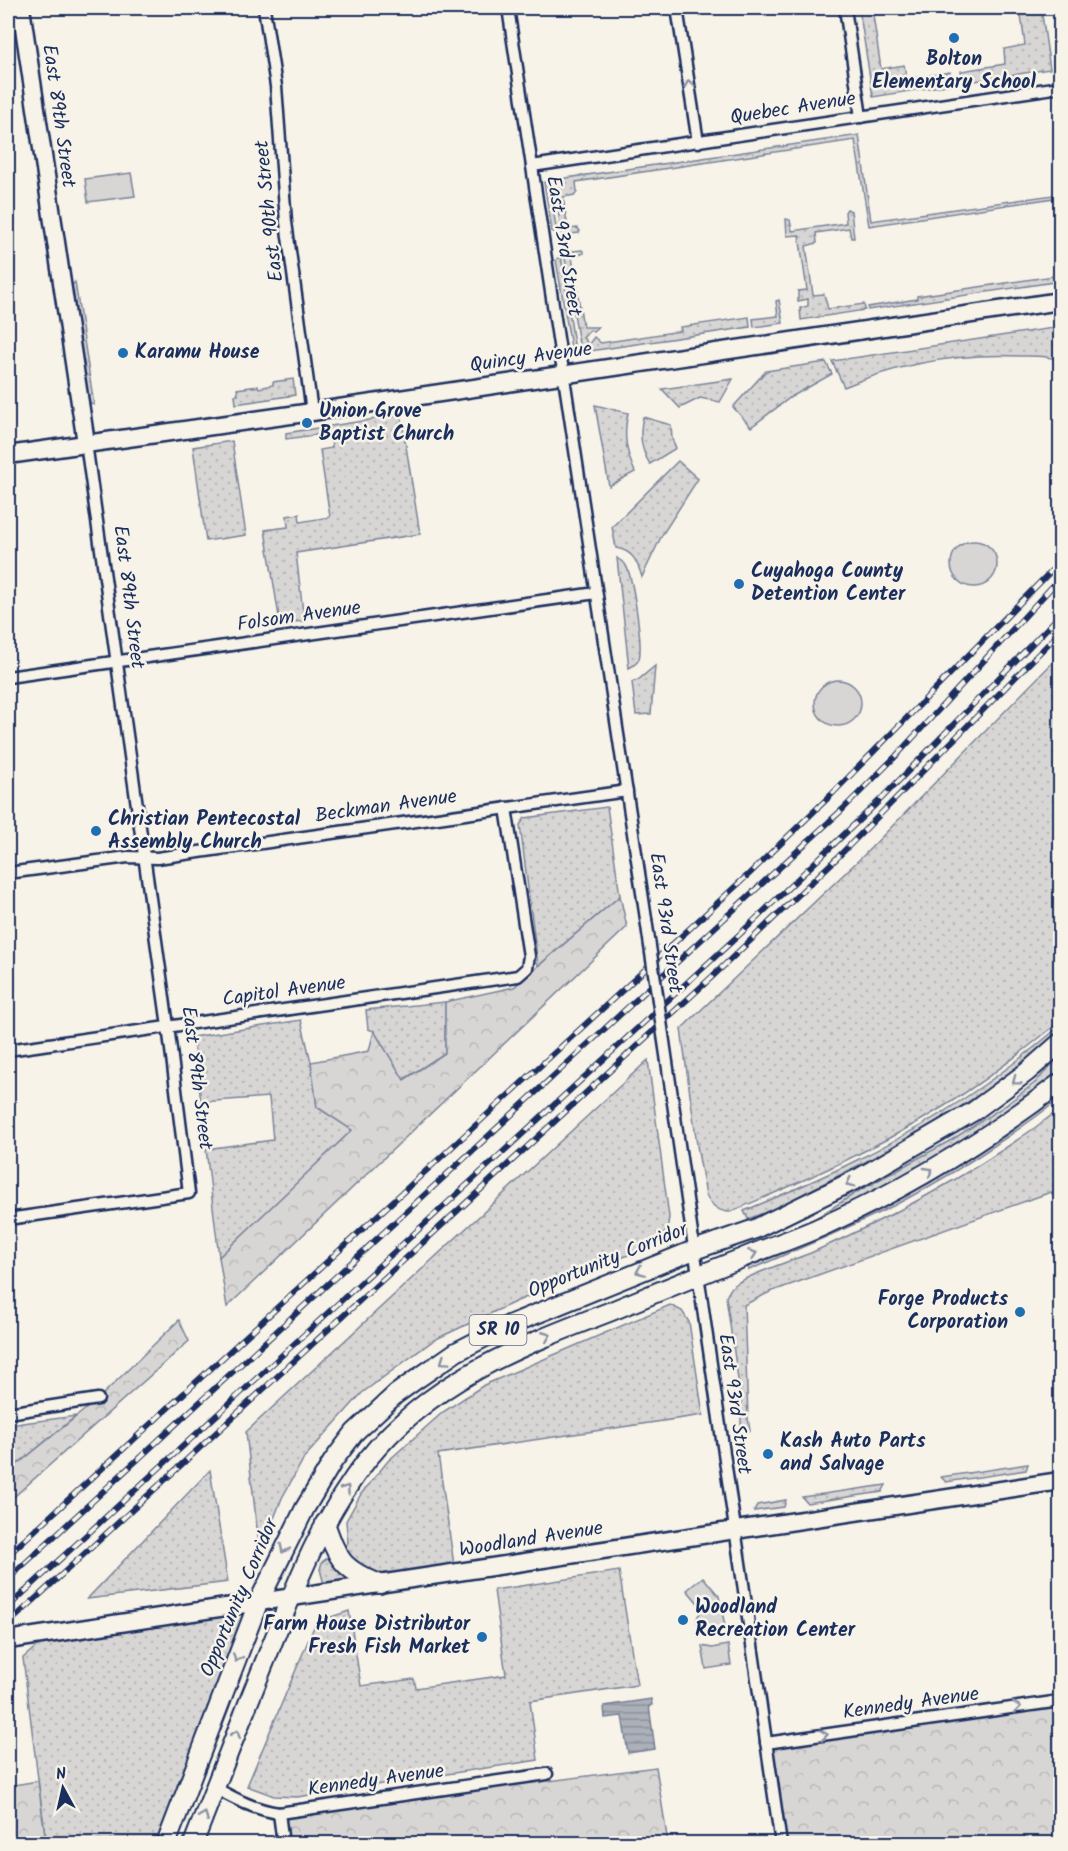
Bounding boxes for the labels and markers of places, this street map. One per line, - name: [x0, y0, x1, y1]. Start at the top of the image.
- marker: Bolton Elementary School: [947, 31, 961, 45]
- place label: Bolton Elementary School: [872, 44, 1036, 99]
- place label: Karamu House: [135, 337, 260, 369]
- marker: Karamu House: [116, 346, 130, 360]
- place label: Union Grove Baptist Church: [319, 396, 454, 451]
- marker: Union Grove Baptist Church: [300, 416, 314, 430]
- place label: Cuyahoga County Detention Center: [751, 556, 906, 611]
- marker: Cuyahoga County Detention Center: [732, 577, 746, 591]
- place label: Christian Pentecostal Assembly Church: [108, 804, 301, 859]
- marker: Christian Pentecostal Assembly Church: [89, 824, 103, 838]
- place label: Forge Products Corporation: [878, 1284, 1009, 1339]
- marker: Forge Products Corporation: [1013, 1305, 1027, 1319]
- place label: Kash Auto Parts and Salvage: [780, 1426, 926, 1481]
- marker: Kash Auto Parts and Salvage: [761, 1447, 775, 1461]
- place label: Woodland Recreation Center: [695, 1592, 856, 1647]
- place label: Farm House Distributor Fresh Fish Market: [263, 1609, 471, 1664]
- marker: Woodland Recreation Center: [676, 1613, 690, 1627]
- marker: Farm House Distributor Fresh Fish Market: [475, 1630, 489, 1644]

